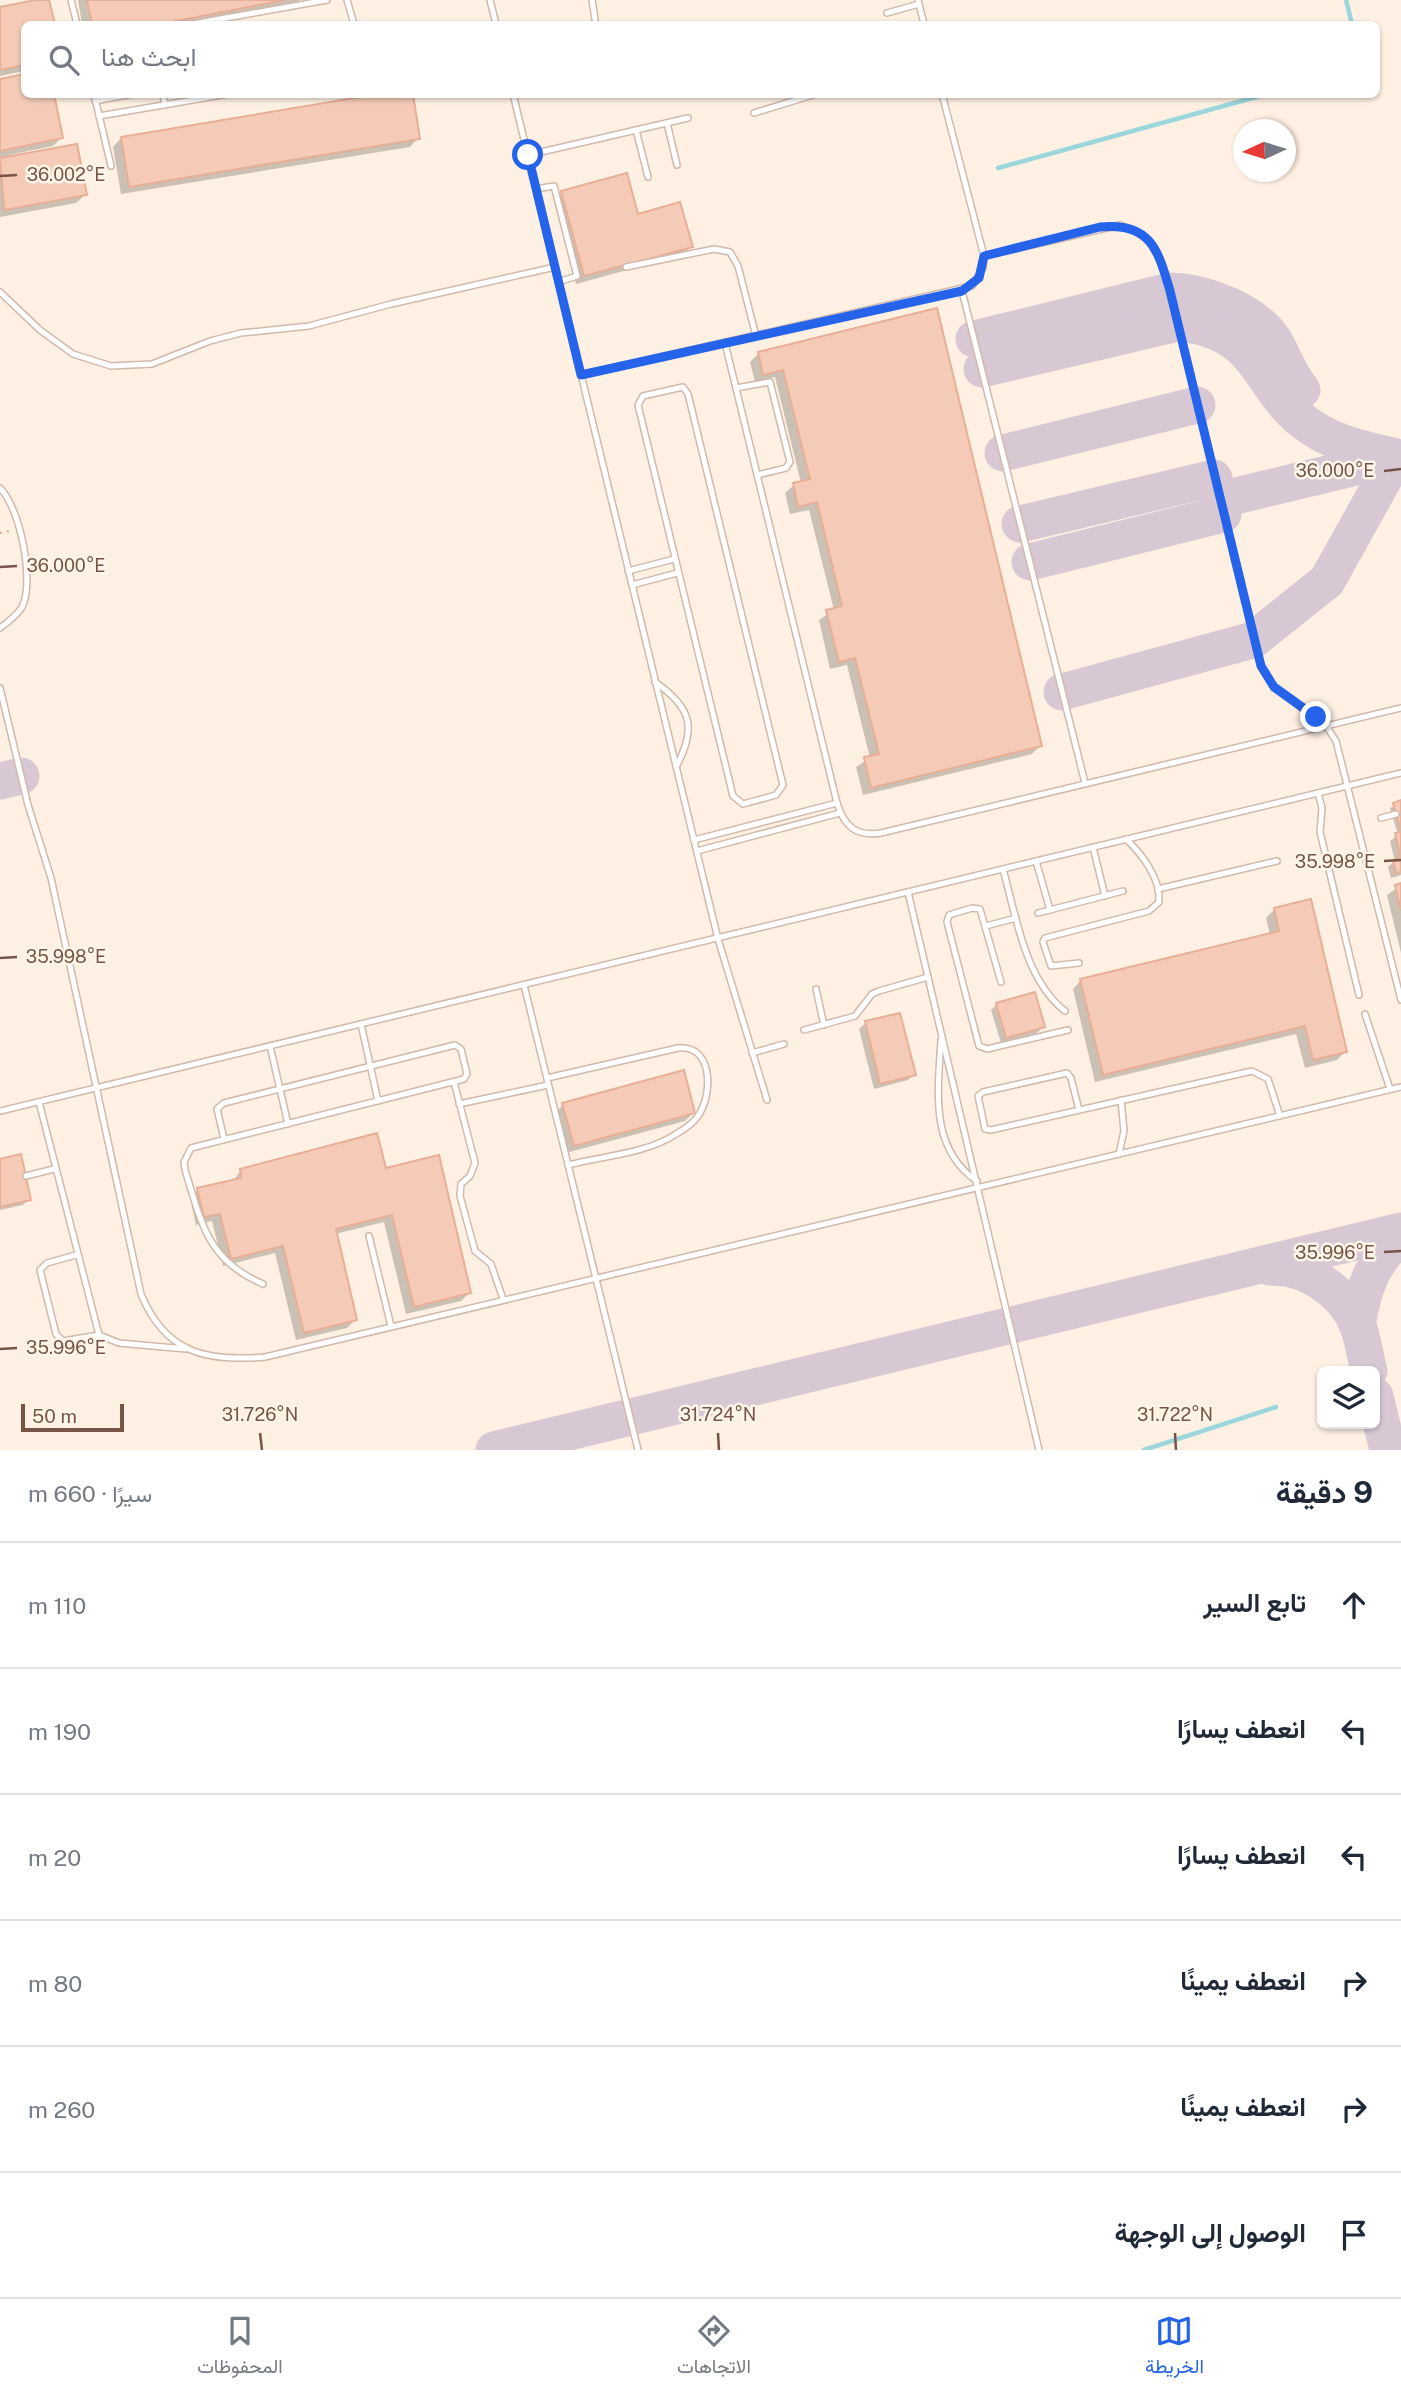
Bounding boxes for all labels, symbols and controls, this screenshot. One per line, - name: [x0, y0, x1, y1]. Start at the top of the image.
- search box: [21, 21, 1380, 98]
- icon: search: [45, 41, 83, 79]
- text: ابحث هنا: [101, 41, 197, 72]
- north arrow: [1233, 119, 1296, 182]
- route start: [512, 139, 543, 170]
- text: 36.002°E: [27, 164, 105, 185]
- text: 36.000°E: [1296, 460, 1374, 481]
- text: 36.000°E: [27, 555, 105, 576]
- route end: [1300, 701, 1331, 732]
- text: 35.998°E: [1295, 851, 1375, 872]
- text: 35.998°E: [26, 946, 106, 967]
- text: 35.996°E: [1295, 1242, 1375, 1263]
- text: 35.996°E: [26, 1337, 106, 1358]
- map controls: [1317, 1366, 1380, 1429]
- button: layers: [1317, 1366, 1380, 1429]
- scale bar: [21, 1401, 124, 1433]
- text: 31.726°N: [222, 1404, 298, 1425]
- text: 31.724°N: [680, 1404, 756, 1425]
- text: 31.722°N: [1137, 1404, 1213, 1425]
- text: 50 m: [32, 1405, 77, 1427]
- text: 9 دقيقة: [1276, 1474, 1373, 1510]
- text: سيرًا · 660 m: [28, 1480, 152, 1507]
- icon: ahead: [1335, 1586, 1373, 1624]
- text: تابع السير: [1203, 1587, 1306, 1618]
- text: 110 m: [28, 1592, 86, 1619]
- icon: left: [1335, 1712, 1373, 1750]
- text: انعطف يسارًا: [1177, 1713, 1306, 1744]
- text: 190 m: [28, 1718, 91, 1745]
- icon: left: [1335, 1838, 1373, 1876]
- text: انعطف يسارًا: [1177, 1839, 1306, 1870]
- text: 20 m: [28, 1844, 81, 1871]
- icon: right: [1335, 1964, 1373, 2002]
- text: انعطف يمينًا: [1180, 1965, 1306, 1996]
- text: 80 m: [28, 1970, 82, 1997]
- icon: right: [1335, 2090, 1373, 2128]
- text: انعطف يمينًا: [1180, 2091, 1306, 2122]
- text: 260 m: [28, 2096, 95, 2123]
- icon: arrive: [1335, 2216, 1373, 2254]
- text: الوصول إلى الوجهة: [1115, 2217, 1306, 2248]
- tab: المحفوظات: [197, 2312, 283, 2383]
- tab: الاتجاهات: [677, 2312, 751, 2383]
- tab: الخريطة: [1145, 2312, 1204, 2383]

